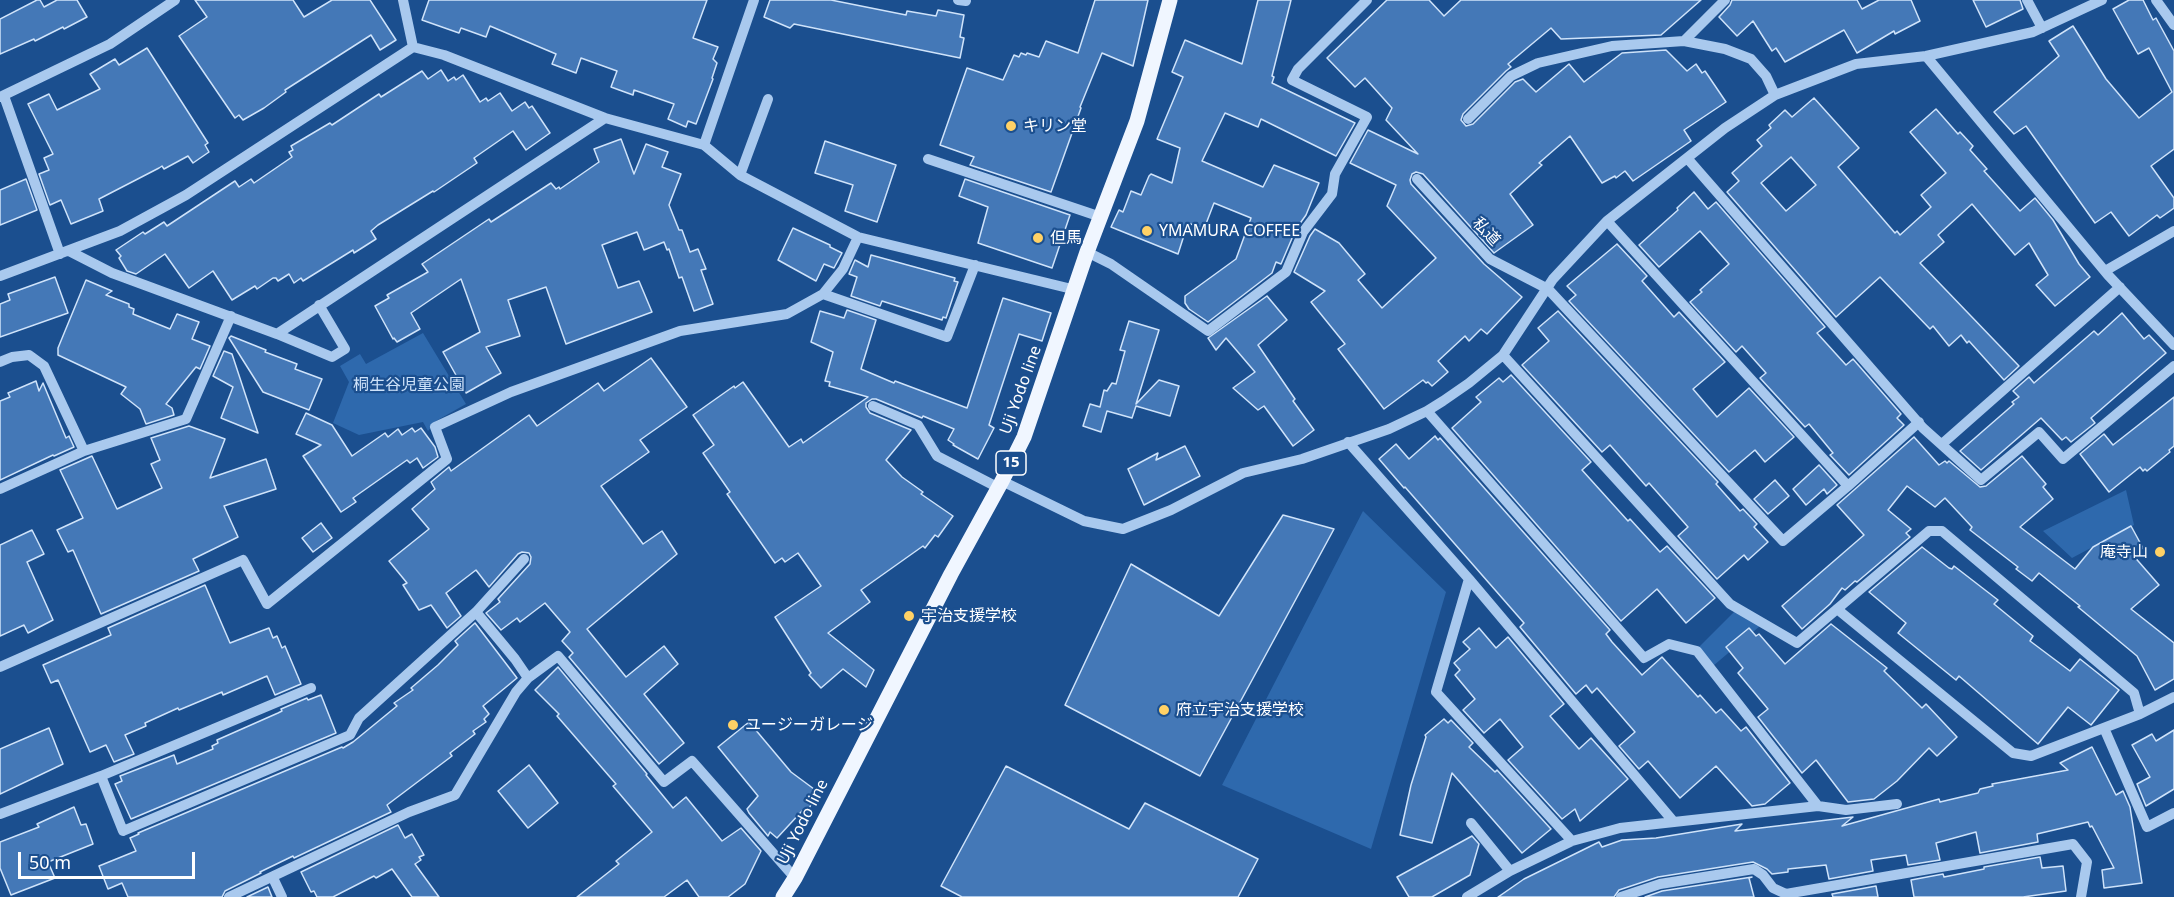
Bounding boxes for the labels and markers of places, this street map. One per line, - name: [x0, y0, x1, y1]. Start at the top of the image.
- place label: キリン堂: [1023, 116, 1087, 136]
- marker: キリン堂: [1004, 119, 1018, 133]
- place label: YMAMURA COFFEE: [1159, 221, 1300, 241]
- marker: YMAMURA COFFEE: [1140, 224, 1154, 238]
- place label: 但馬: [1050, 228, 1082, 248]
- marker: 但馬: [1031, 231, 1045, 245]
- place label: 庵寺山: [2100, 542, 2148, 562]
- marker: 庵寺山: [2153, 545, 2167, 559]
- place label: 宇治支援学校: [921, 606, 1017, 626]
- marker: 宇治支援学校: [902, 609, 916, 623]
- place label: 府立宇治支援学校: [1176, 700, 1304, 720]
- marker: 府立宇治支援学校: [1157, 703, 1171, 717]
- place label: ユージーガレージ: [745, 715, 873, 735]
- marker: ユージーガレージ: [726, 718, 740, 732]

